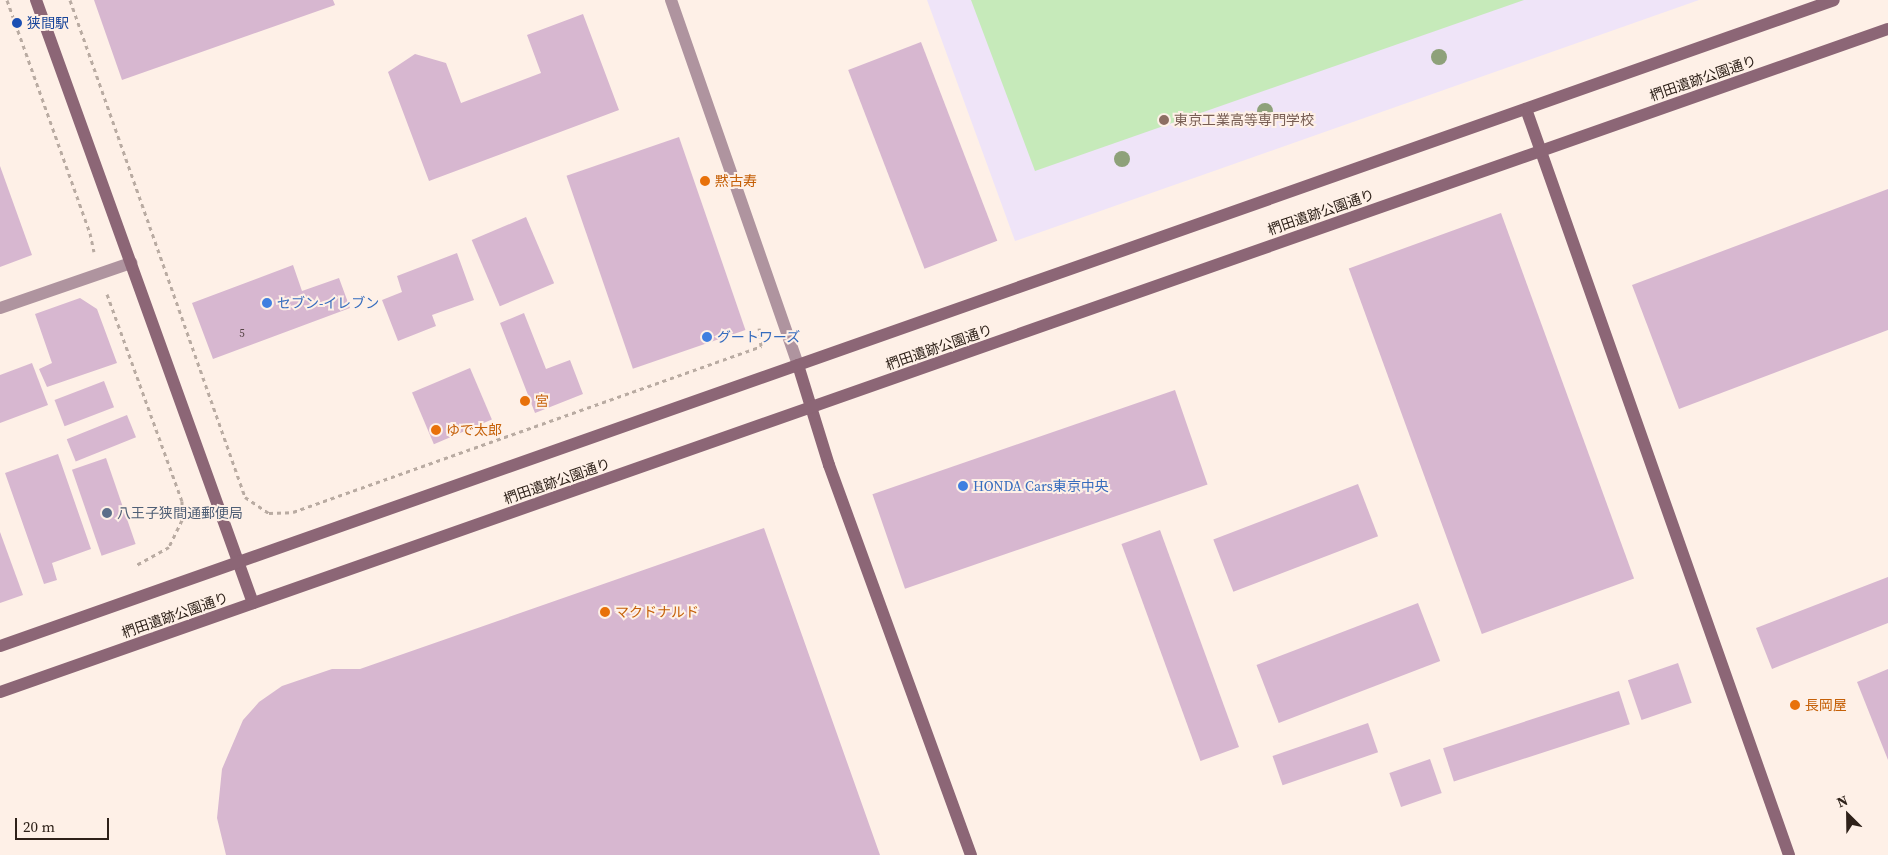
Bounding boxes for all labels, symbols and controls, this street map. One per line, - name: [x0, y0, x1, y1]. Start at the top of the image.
- place label: 狭間駅: [27, 15, 69, 31]
- marker: 狭間駅: [11, 17, 23, 29]
- street label: 椚田遺跡公園通り: [1647, 52, 1759, 104]
- place label: 東京工業高等専門学校: [1174, 112, 1314, 128]
- marker: 東京工業高等専門学校: [1158, 114, 1170, 126]
- place label: 黙古寿: [715, 173, 757, 189]
- marker: 黙古寿: [699, 175, 711, 187]
- street label: 椚田遺跡公園通り: [1265, 186, 1377, 238]
- place label: セブン-イレブン: [277, 295, 379, 311]
- marker: セブン-イレブン: [261, 297, 273, 309]
- street label: 椚田遺跡公園通り: [883, 321, 995, 373]
- house number: 5: [239, 327, 245, 341]
- place label: グートワーズ: [717, 329, 801, 345]
- marker: グートワーズ: [701, 331, 713, 343]
- place label: 宮: [535, 393, 549, 409]
- marker: 宮: [519, 395, 531, 407]
- place label: ゆで太郎: [446, 422, 502, 438]
- marker: ゆで太郎: [430, 424, 442, 436]
- street label: 椚田遺跡公園通り: [501, 455, 613, 507]
- place label: HONDA Cars東京中央: [973, 478, 1109, 494]
- marker: HONDA Cars東京中央: [957, 480, 969, 492]
- place label: 八王子狭間通郵便局: [117, 505, 243, 521]
- marker: 八王子狭間通郵便局: [101, 507, 113, 519]
- street label: 椚田遺跡公園通り: [119, 589, 231, 641]
- place label: マクドナルド: [615, 604, 699, 620]
- marker: マクドナルド: [599, 606, 611, 618]
- place label: 長岡屋: [1805, 697, 1847, 713]
- marker: 長岡屋: [1789, 699, 1801, 711]
- north arrow: [1823, 790, 1873, 840]
- text: N: [1834, 790, 1851, 812]
- scale bar: [18, 808, 111, 840]
- text: 20 m: [23, 816, 55, 837]

